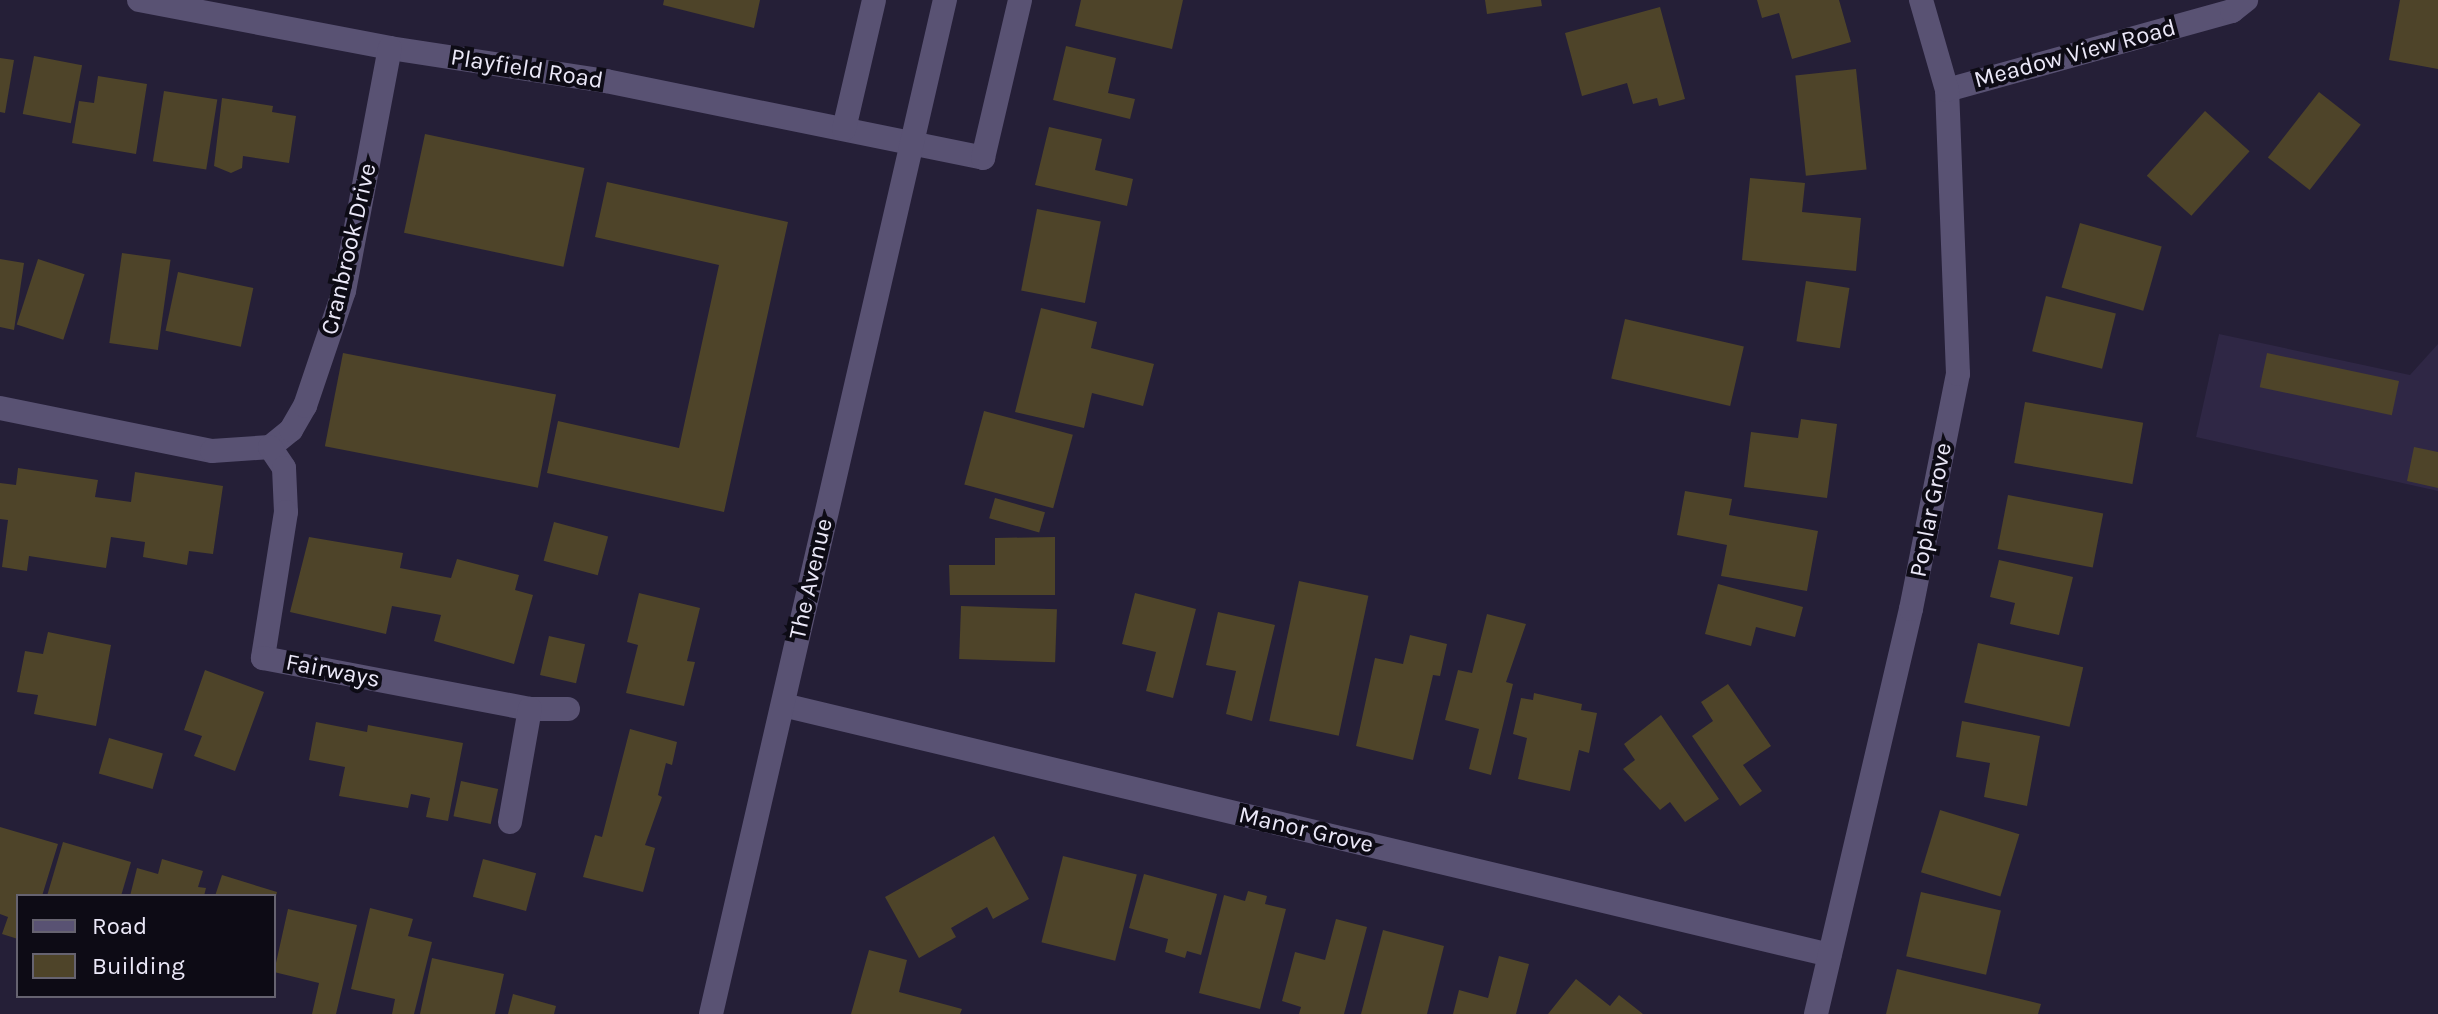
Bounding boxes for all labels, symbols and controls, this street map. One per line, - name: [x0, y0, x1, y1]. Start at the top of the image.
- street label: Meadow View Road: [1971, 13, 2179, 95]
- street label: Playfield Road: [449, 43, 605, 95]
- street label: Cranbrook Drive: [315, 160, 383, 338]
- street label: Poplar Grove: [1904, 440, 1958, 580]
- street label: The Avenue: [783, 516, 839, 642]
- street label: Fairways: [283, 648, 383, 694]
- street label: Manor Grove: [1236, 801, 1376, 859]
- legend: [16, 894, 276, 998]
- text: Road: [92, 912, 147, 940]
- text: Building: [92, 952, 185, 980]

